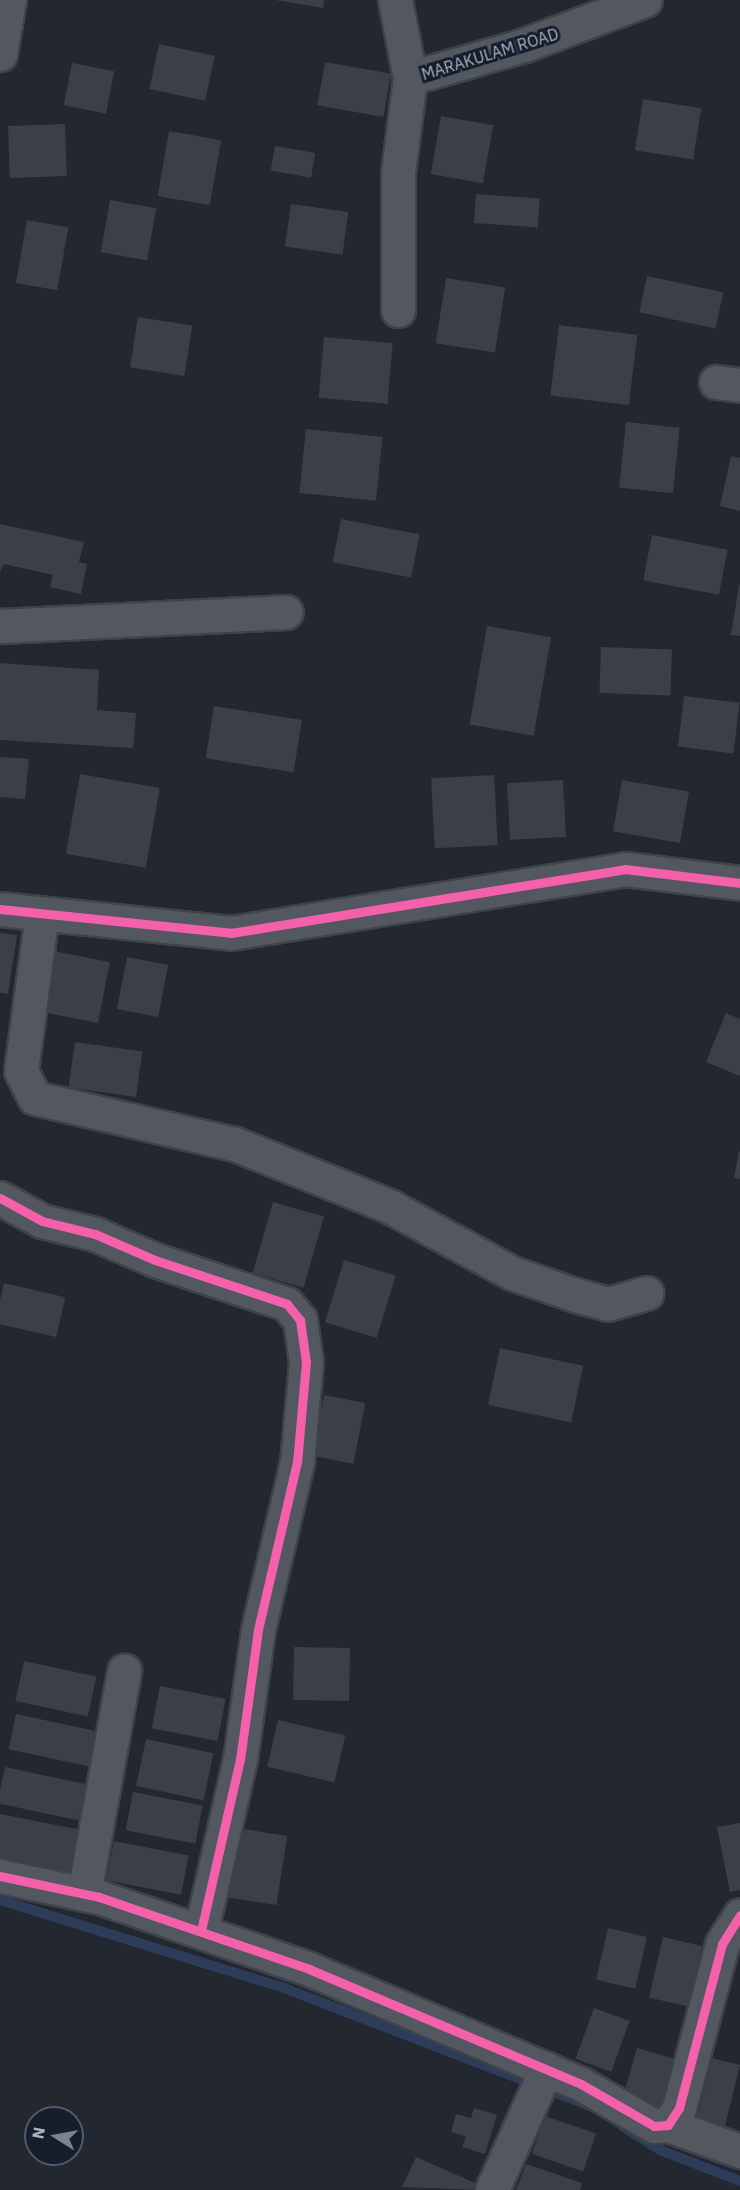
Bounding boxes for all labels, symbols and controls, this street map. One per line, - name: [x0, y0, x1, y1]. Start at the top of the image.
- street label: MARAKULAM ROAD: [419, 24, 561, 84]
- north arrow: [24, 2106, 84, 2166]
- text: N: [27, 2125, 49, 2141]

